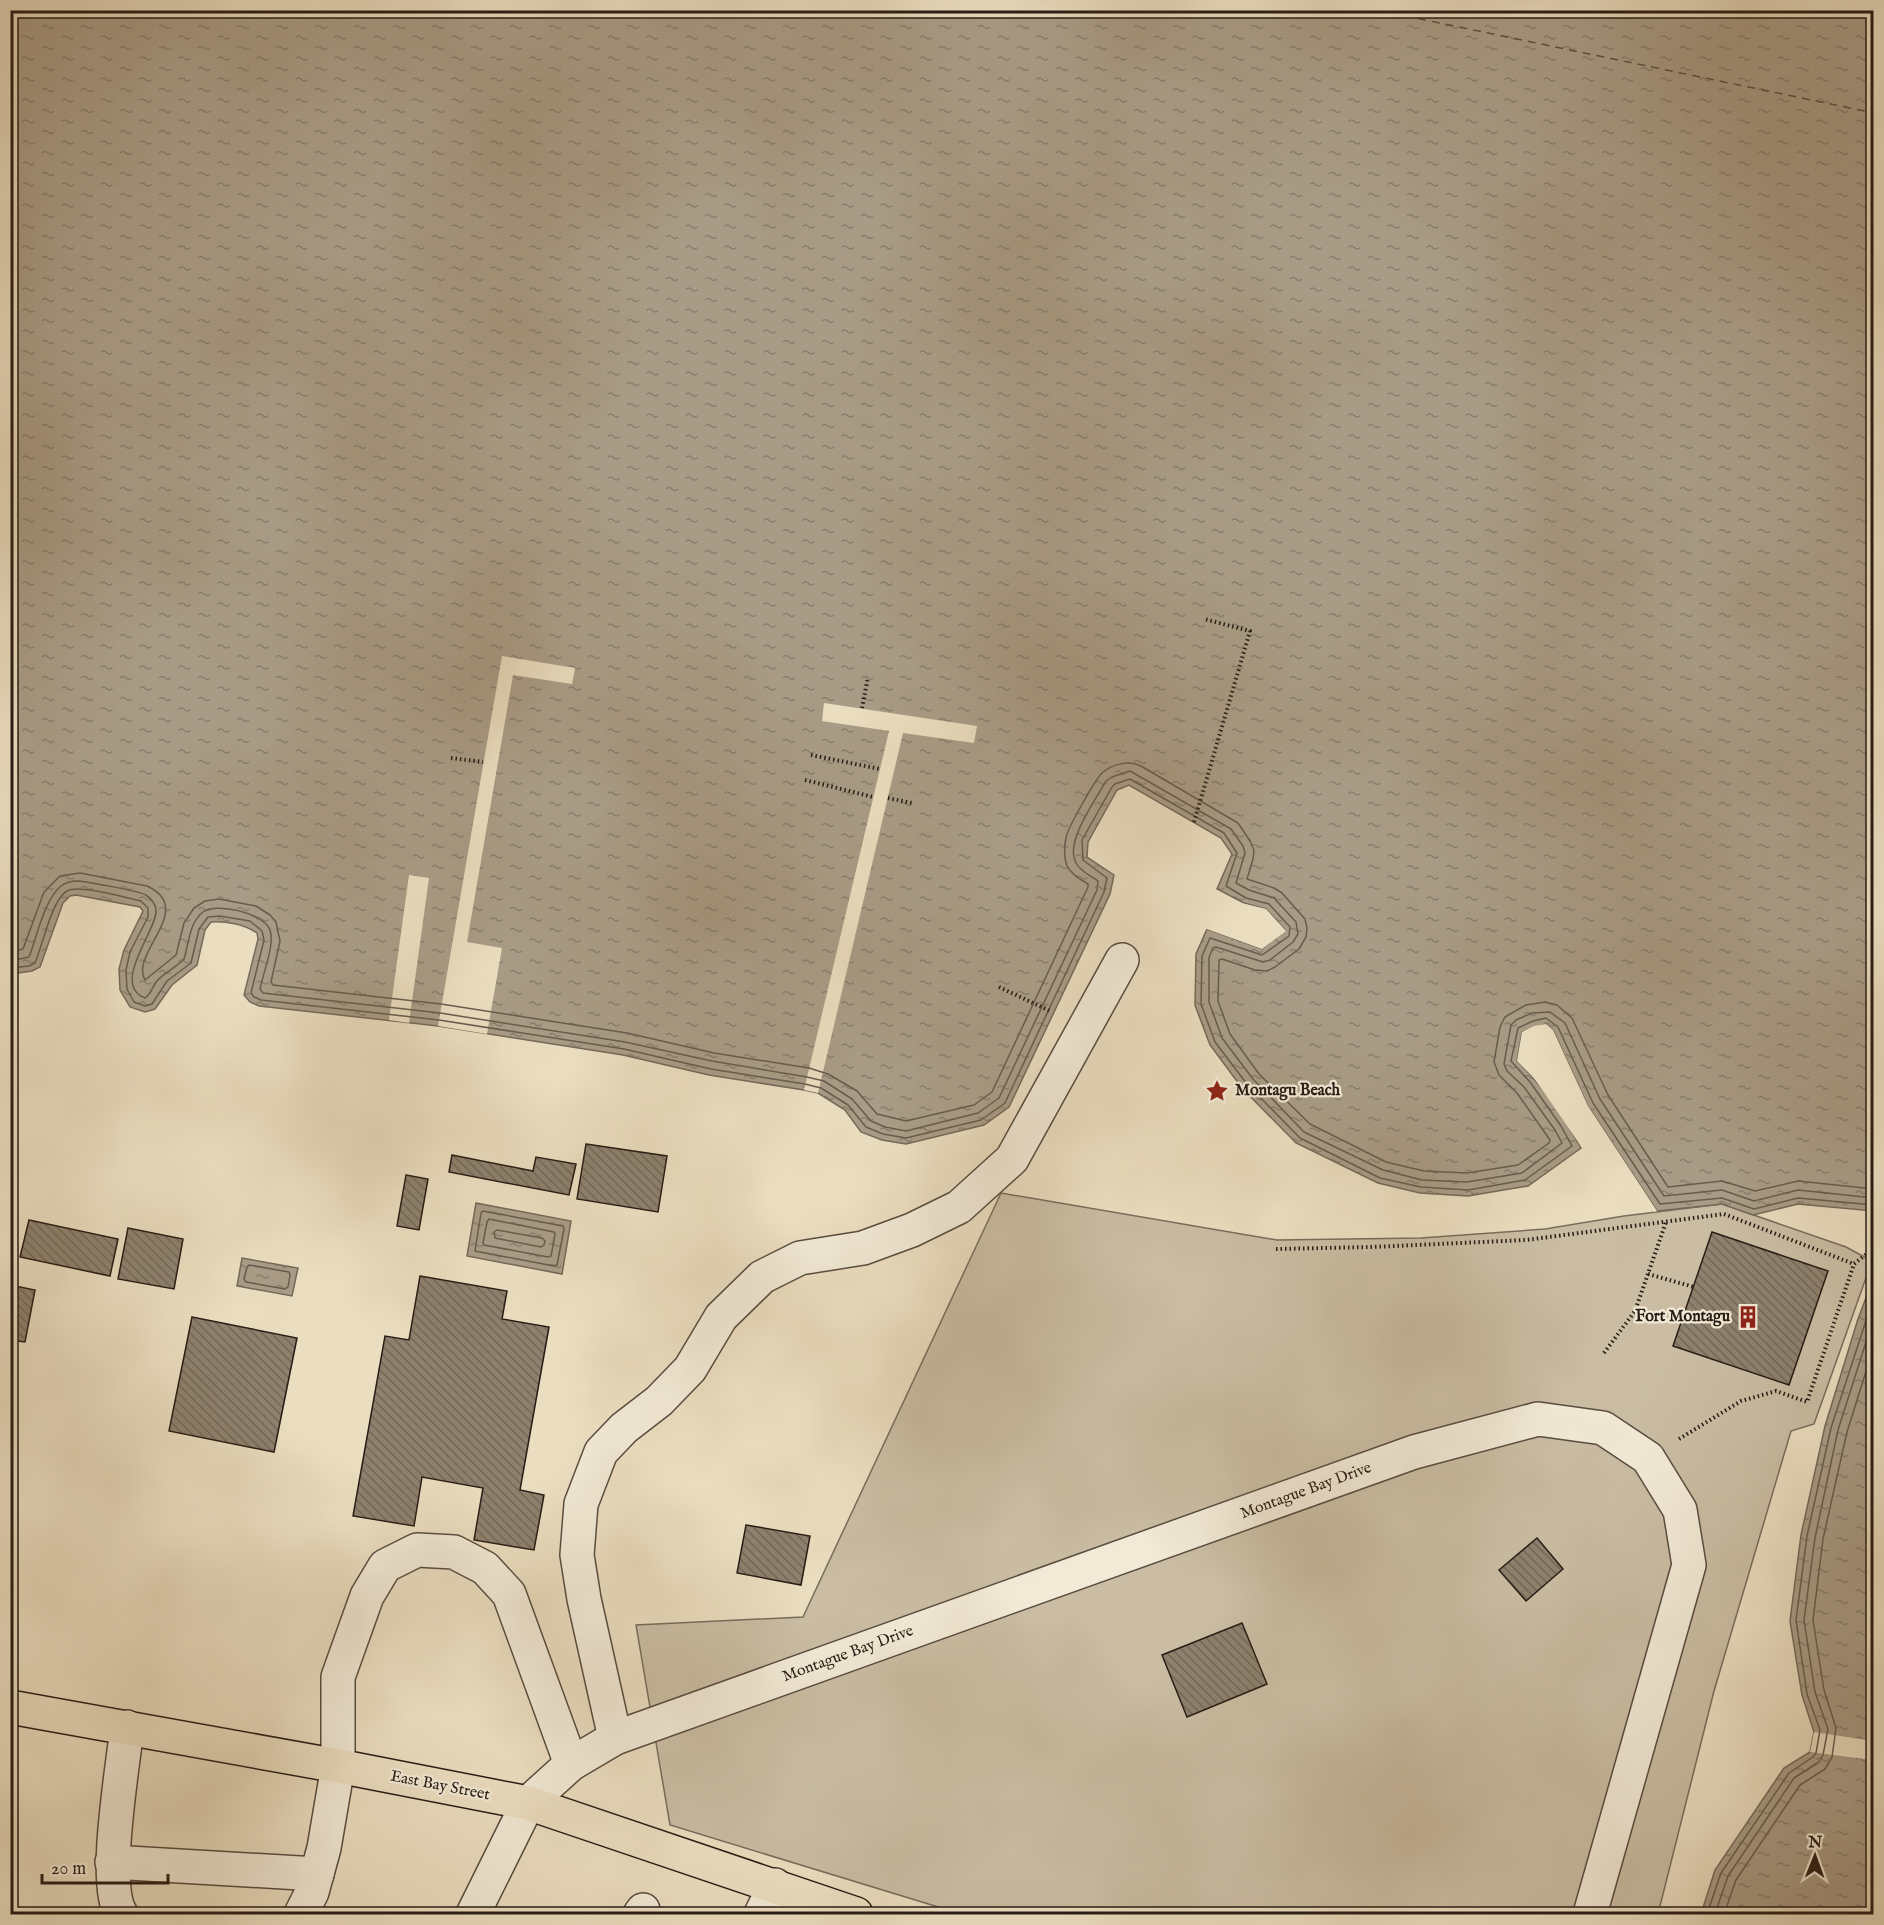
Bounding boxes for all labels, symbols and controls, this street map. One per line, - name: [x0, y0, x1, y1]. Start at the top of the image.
- place icon: Montagu Beach: [1204, 1078, 1230, 1104]
- place label: Montagu Beach: [1235, 1081, 1341, 1101]
- building icon: Fort Montagu: [1735, 1304, 1761, 1330]
- place label: Fort Montagu: [1635, 1307, 1731, 1327]
- street label: Montague Bay Drive: [1238, 1458, 1374, 1524]
- street label: Montague Bay Drive: [780, 1621, 916, 1687]
- street label: East Bay Street: [388, 1767, 492, 1806]
- north arrow: [1785, 1826, 1845, 1886]
- text: N: [1807, 1833, 1822, 1853]
- scale bar: [42, 1847, 168, 1885]
- text: 20 m: [51, 1858, 86, 1881]

